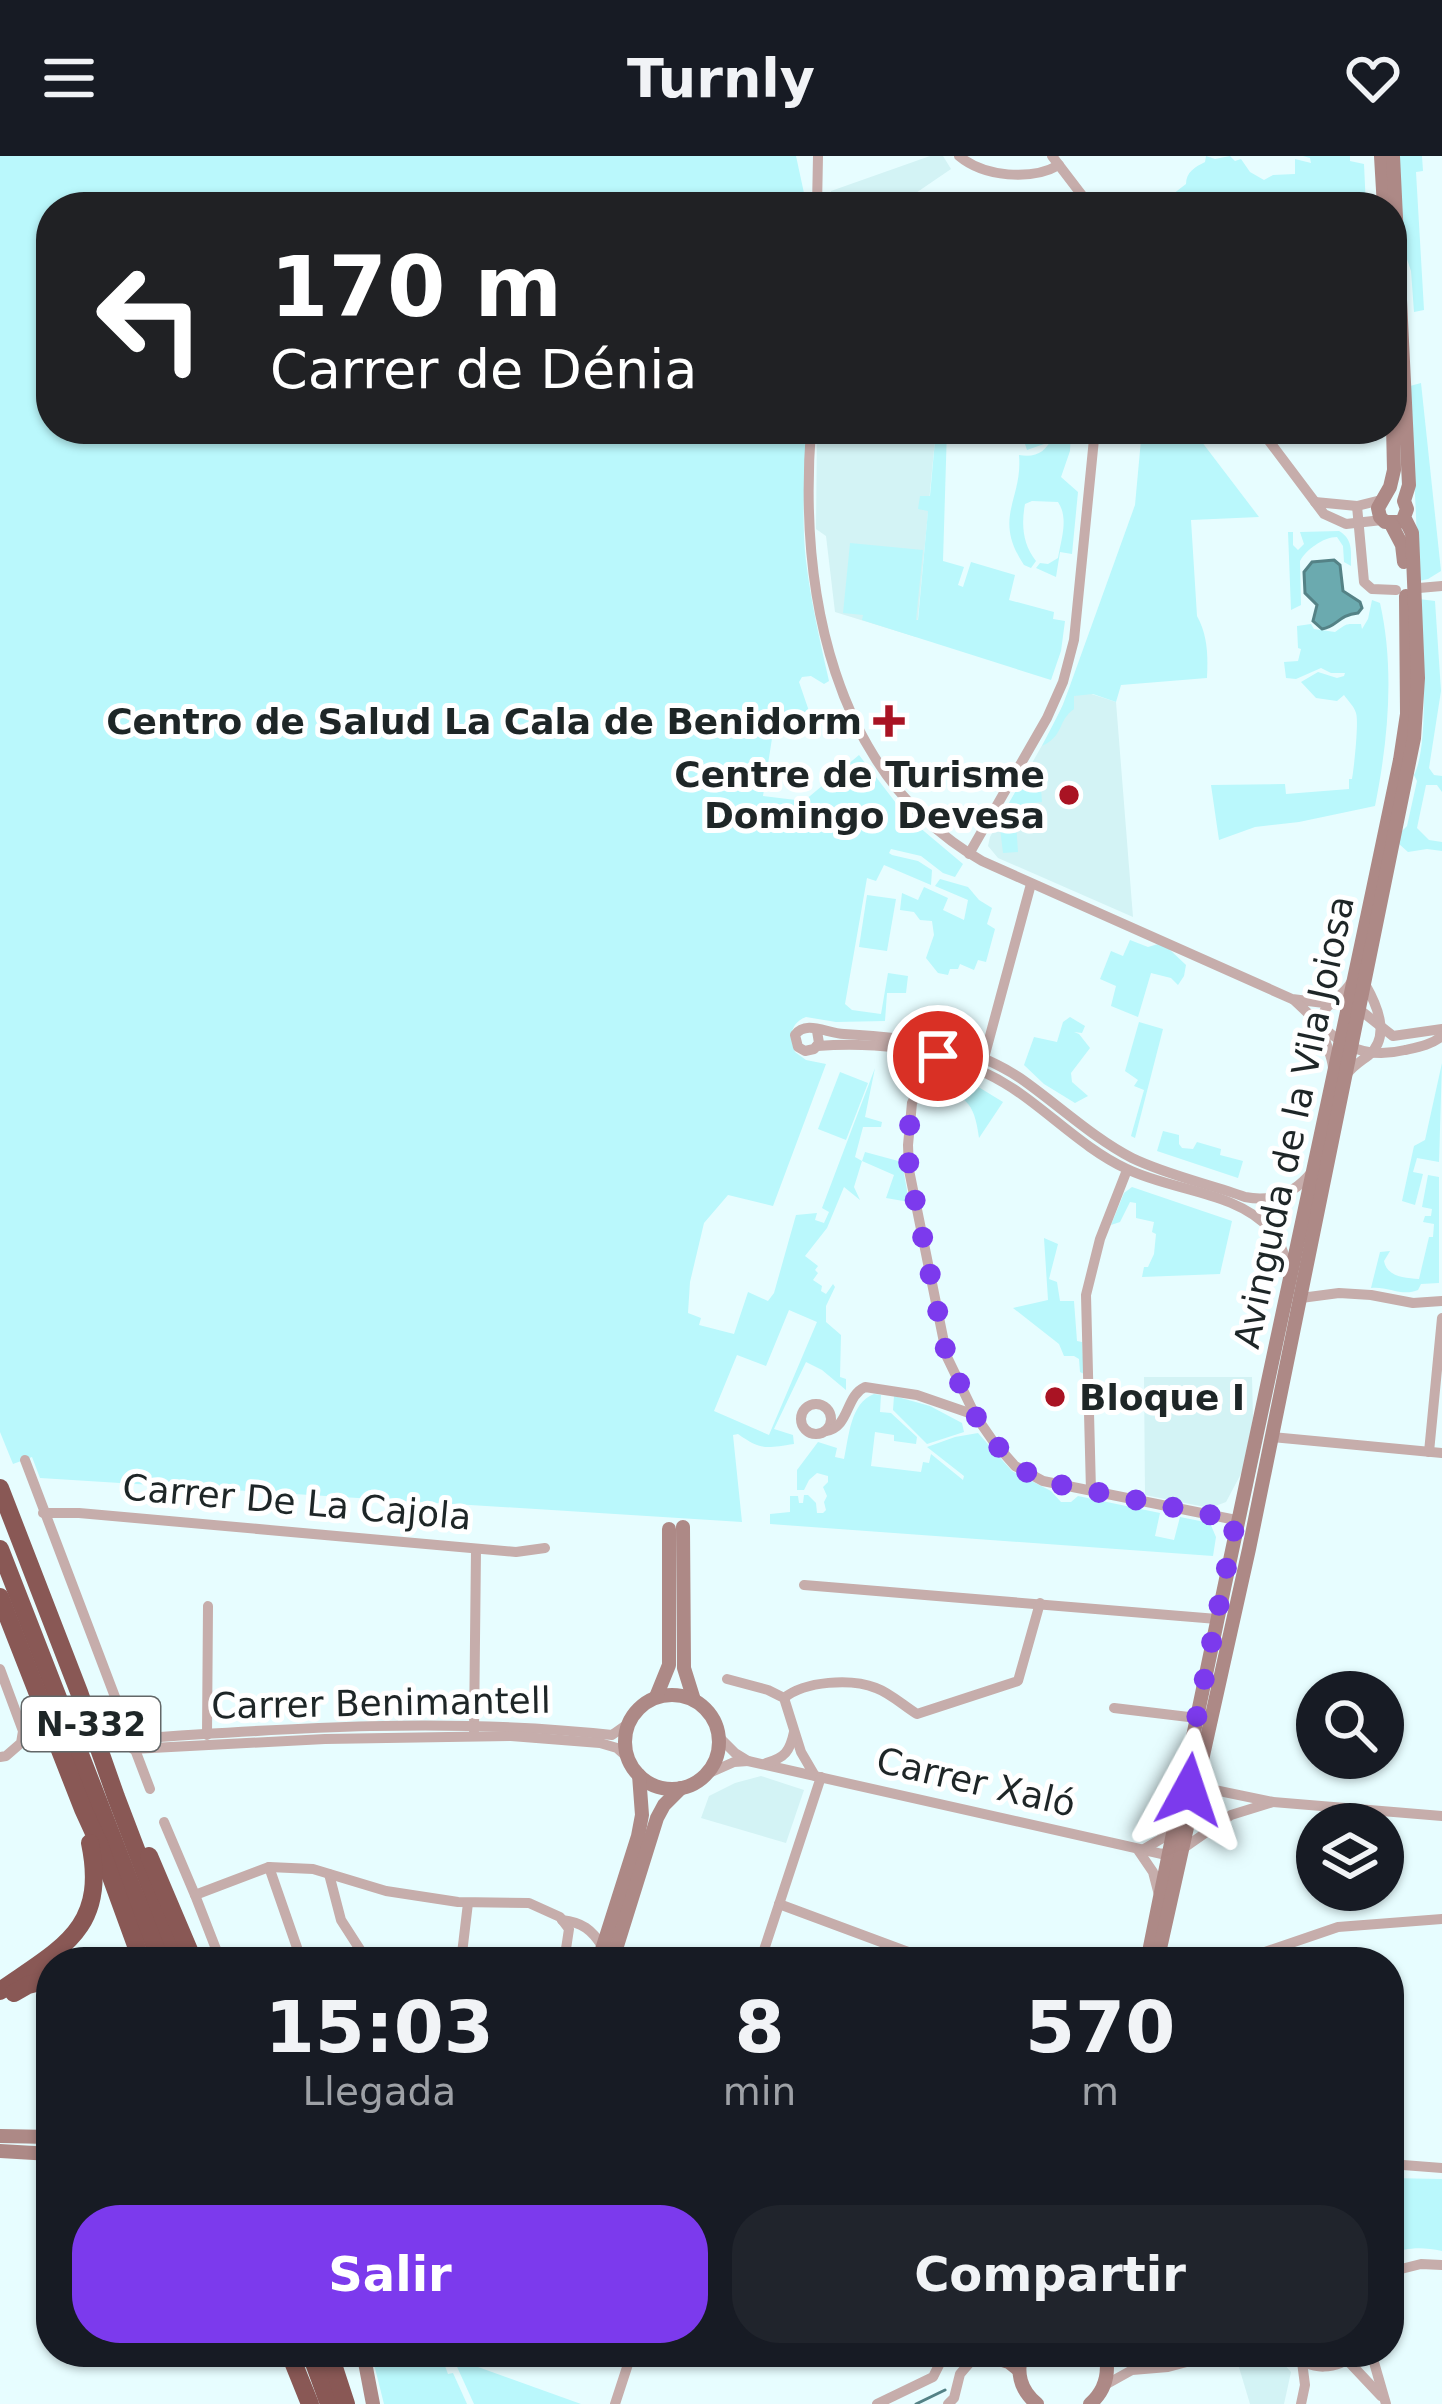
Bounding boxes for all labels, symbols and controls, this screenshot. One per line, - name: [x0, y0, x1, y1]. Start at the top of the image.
- icon: menu: [36, 45, 102, 111]
- icon: heart: [1340, 45, 1406, 111]
- text: Turnly: [627, 47, 815, 110]
- text: 170 m: [270, 238, 562, 336]
- icon: left: [72, 240, 228, 396]
- text: Carrer de Dénia: [270, 338, 697, 401]
- place label: Centro de Salud La Cala de Benidorm: [106, 701, 862, 742]
- marker: Centro de Salud La Cala de Benidorm: [873, 705, 905, 737]
- place label: Centre de Turisme Domingo Devesa: [674, 754, 1045, 836]
- marker: Centre de Turisme Domingo Devesa: [1056, 782, 1082, 808]
- street label: Avinguda de la Vila Joiosa: [1226, 892, 1362, 1352]
- pin: [887, 1005, 989, 1107]
- icon: arrive: [905, 1023, 971, 1089]
- place label: Bloque I: [1079, 1377, 1245, 1418]
- marker: Bloque I: [1042, 1384, 1068, 1410]
- street label: Carrer De La Cajola: [121, 1466, 473, 1538]
- map controls: [1296, 1671, 1404, 1911]
- button: search: [1296, 1671, 1404, 1779]
- street label: Carrer Benimantell: [211, 1680, 551, 1726]
- road number: N-332: [22, 1697, 160, 1751]
- position arrow: [1126, 1727, 1252, 1853]
- street label: Carrer Xaló: [873, 1739, 1079, 1825]
- button: layers: [1296, 1803, 1404, 1911]
- text: 15:03: [265, 1985, 494, 2069]
- text: 8: [734, 1985, 784, 2069]
- text: 570: [1025, 1985, 1175, 2069]
- text: Llegada: [302, 2069, 456, 2114]
- text: min: [723, 2069, 796, 2114]
- text: m: [1081, 2069, 1119, 2114]
- button: Salir: [72, 2205, 708, 2343]
- button: Compartir: [732, 2205, 1368, 2343]

